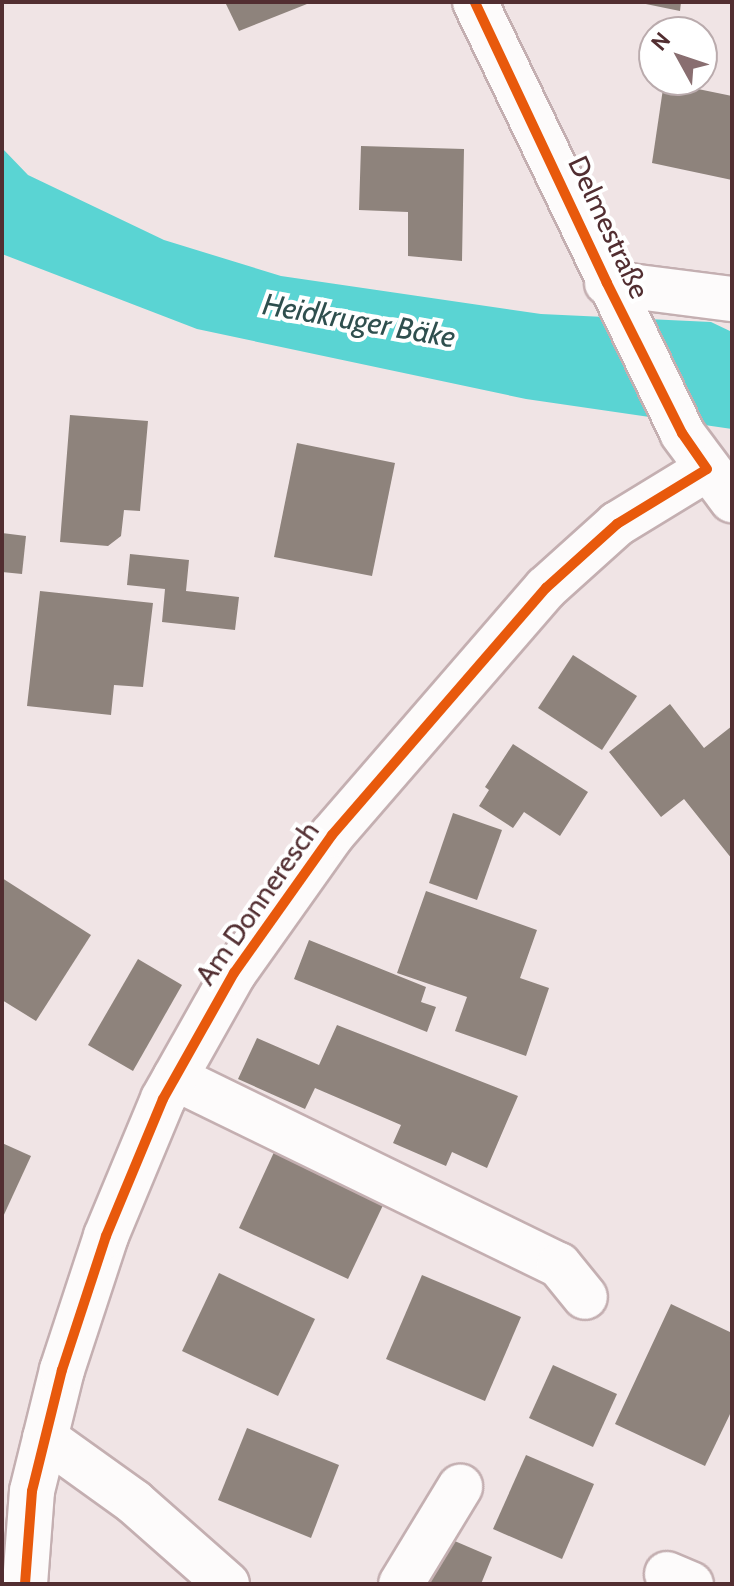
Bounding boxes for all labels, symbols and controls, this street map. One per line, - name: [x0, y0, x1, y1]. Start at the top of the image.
- north arrow: [638, 16, 718, 96]
- text: N: [645, 27, 676, 56]
- street label: Delmestraße: [561, 150, 657, 304]
- water label: Heidkruger Bäke: [260, 286, 458, 356]
- street label: Am Donneresch: [188, 815, 326, 991]

